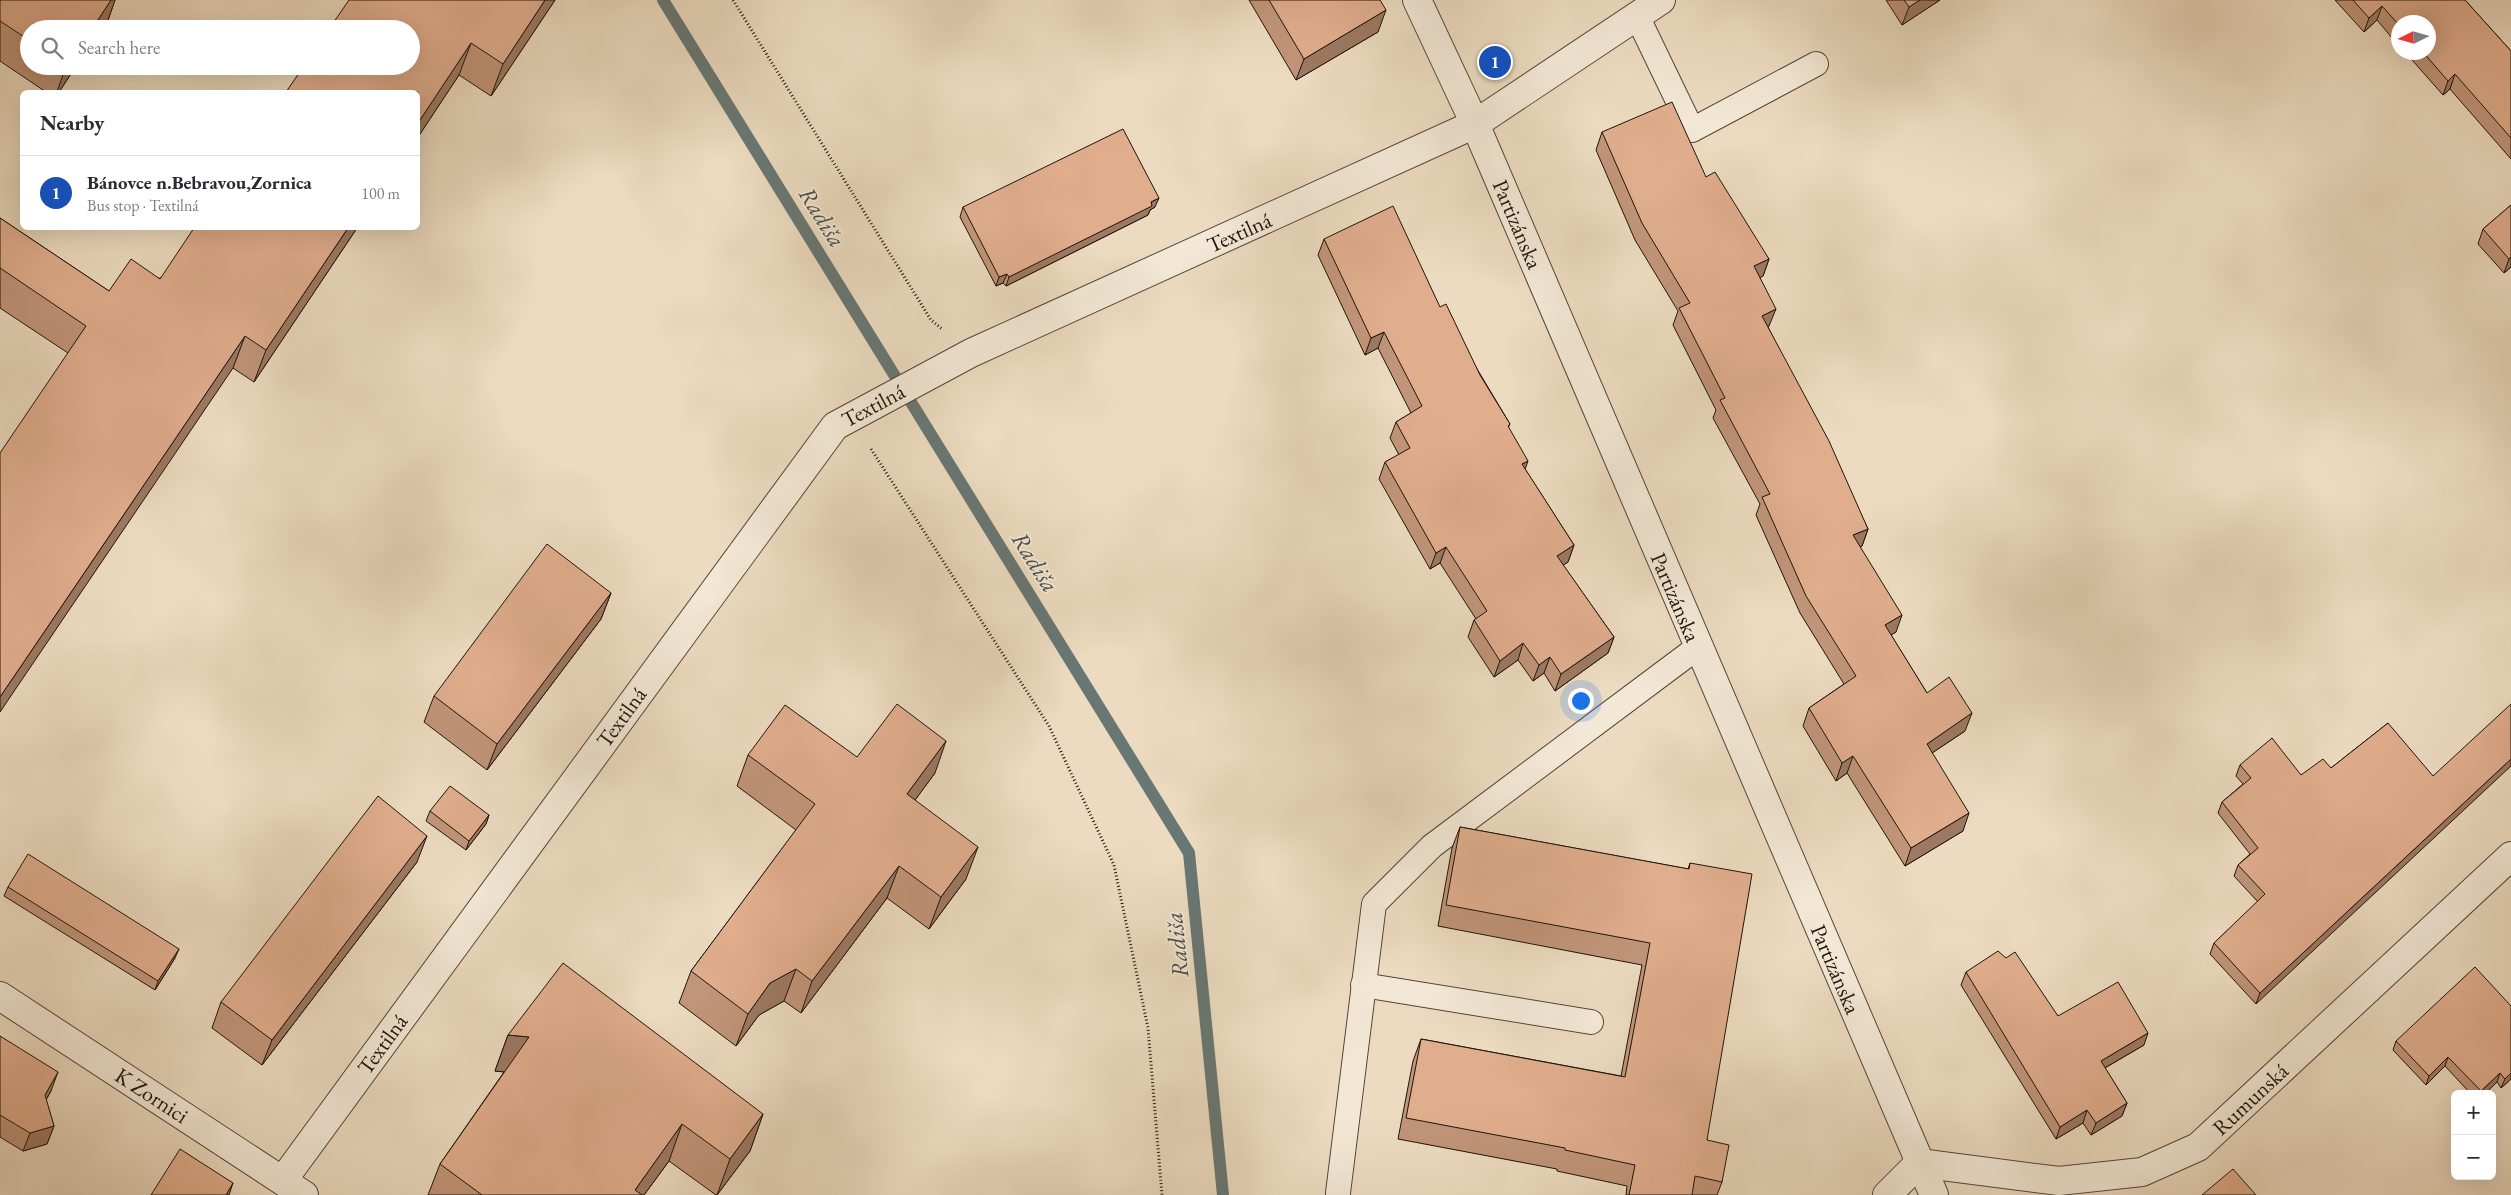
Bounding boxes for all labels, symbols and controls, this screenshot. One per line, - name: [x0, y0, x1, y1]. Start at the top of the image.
- north arrow: [2391, 15, 2436, 60]
- search box: [20, 20, 420, 75]
- icon: search: [38, 34, 66, 62]
- text: Search here: [78, 35, 160, 60]
- pin: 1: [1479, 43, 1511, 81]
- text: Nearby: [40, 109, 104, 136]
- text: Bánovce n.Bebravou,Zornica: [87, 170, 312, 195]
- street label: Partizánska: [1486, 175, 1549, 273]
- water label: Radiša: [792, 180, 853, 253]
- text: 1: [52, 183, 60, 204]
- text: 100 m: [361, 183, 400, 204]
- text: Bus stop · Textilná: [87, 195, 199, 216]
- street label: Textilná: [1202, 205, 1276, 260]
- street label: Textilná: [836, 377, 910, 434]
- water label: Radiša: [1005, 525, 1066, 598]
- street label: Partizánska: [1644, 548, 1707, 646]
- street label: Textilná: [590, 681, 653, 753]
- your location: [1568, 688, 1594, 714]
- water label: Radiša: [1158, 911, 1195, 980]
- street label: Partizánska: [1804, 920, 1867, 1018]
- street label: Textilná: [351, 1008, 414, 1080]
- street label: Rumunská: [2206, 1057, 2295, 1142]
- street label: K Zornici: [109, 1061, 194, 1130]
- map controls: [2451, 1090, 2496, 1180]
- button: +: [2451, 1090, 2496, 1135]
- button: −: [2451, 1135, 2496, 1180]

